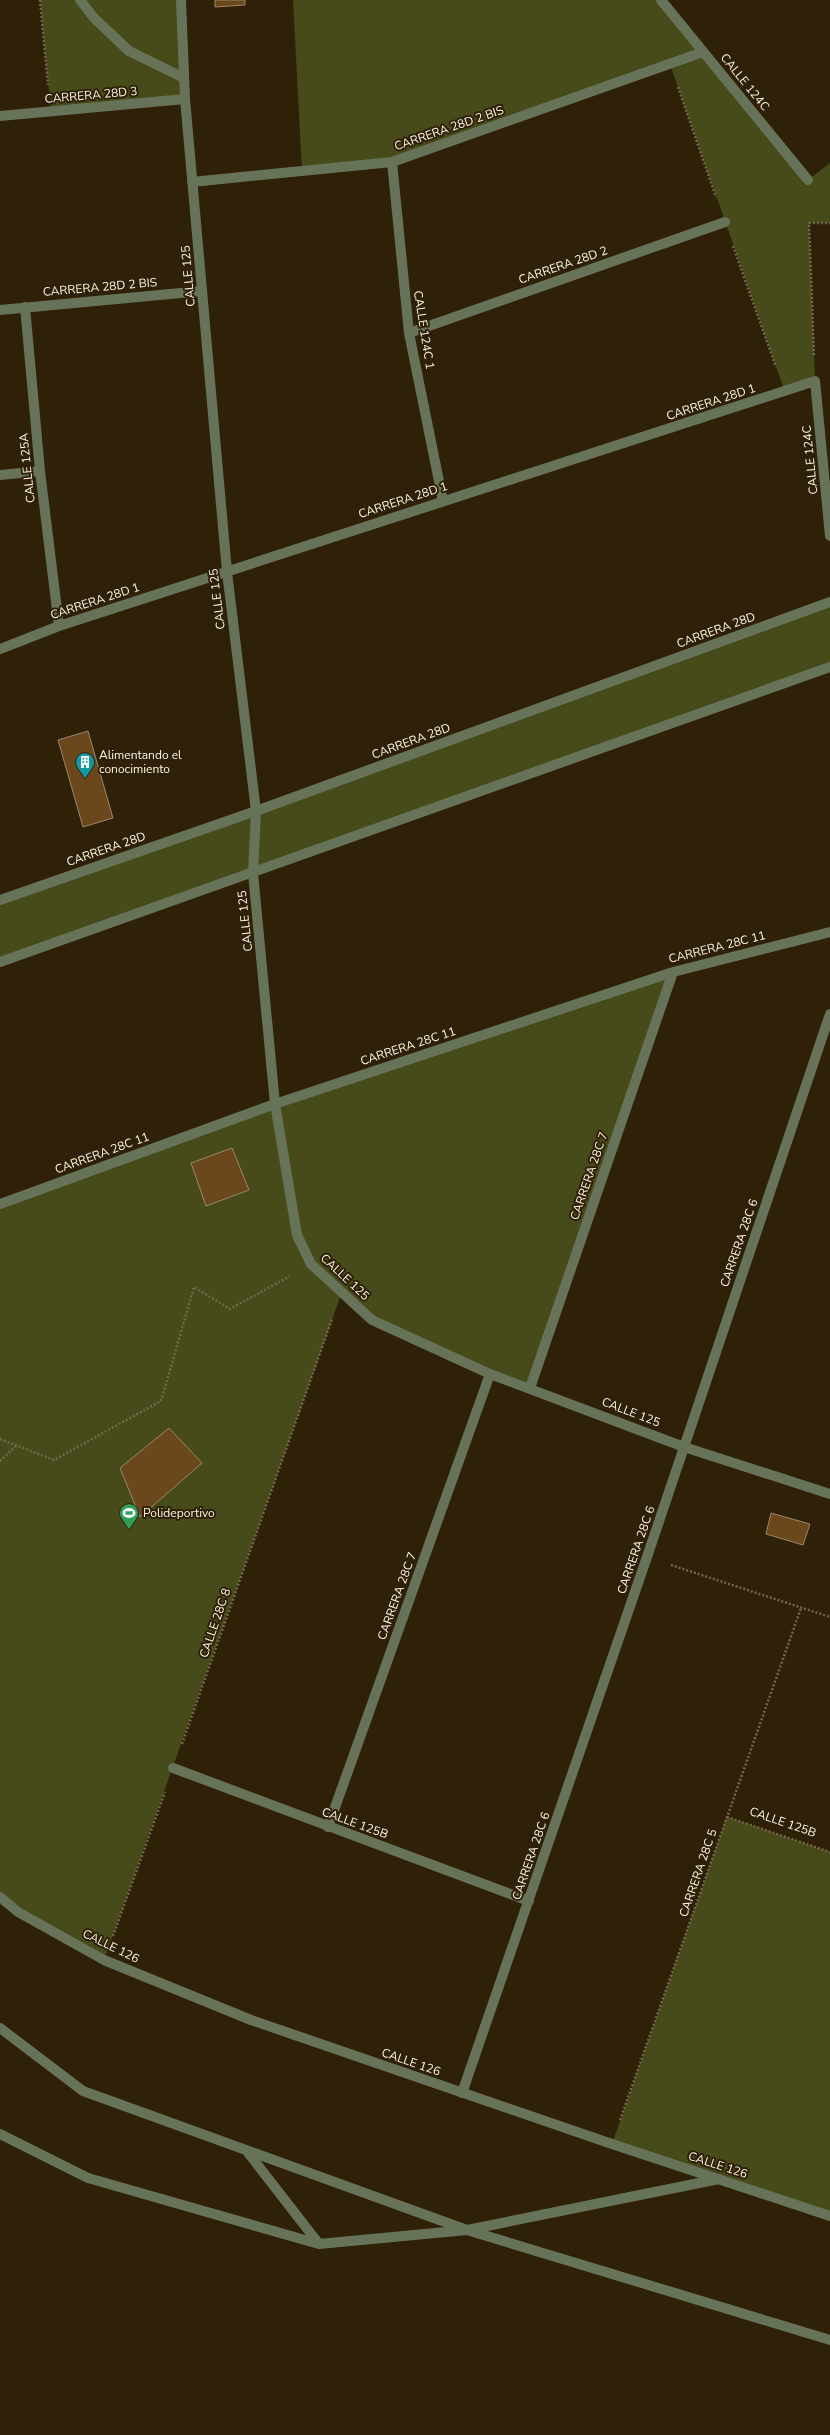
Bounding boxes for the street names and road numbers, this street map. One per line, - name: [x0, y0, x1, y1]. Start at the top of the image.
- street label: CALLE 124C: [717, 50, 773, 114]
- street label: CARRERA 28D 3: [44, 83, 138, 107]
- street label: CARRERA 28D 2 BIS: [392, 102, 506, 154]
- street label: CARRERA 28D 2: [516, 242, 610, 288]
- street label: CALLE 125: [177, 245, 199, 307]
- street label: CARRERA 28D 2 BIS: [42, 274, 158, 300]
- street label: CALLE 124C 1: [410, 289, 438, 371]
- street label: CARRERA 28D 1: [664, 380, 758, 424]
- street label: CALLE 124C: [798, 425, 822, 495]
- street label: CALLE 125A: [15, 432, 39, 504]
- street label: CARRERA 28D 1: [356, 478, 450, 522]
- street label: CALLE 125: [205, 568, 229, 630]
- street label: CARRERA 28D 1: [48, 579, 142, 623]
- street label: CARRERA 28D: [674, 608, 758, 652]
- street label: CARRERA 28D: [369, 719, 453, 763]
- street label: CARRERA 28D: [64, 828, 148, 870]
- street label: CALLE 125: [234, 890, 256, 952]
- street label: CARRERA 28C 11: [667, 927, 767, 967]
- street label: CARRERA 28C 11: [358, 1023, 458, 1069]
- street label: CARRERA 28C 11: [53, 1128, 151, 1178]
- street label: CARRERA 28C 7: [566, 1130, 612, 1222]
- street label: CARRERA 28C 6: [716, 1197, 762, 1289]
- street label: CALLE 125: [317, 1250, 373, 1304]
- street label: CALLE 125: [600, 1394, 662, 1430]
- street label: CARRERA 28C 6: [613, 1504, 659, 1596]
- street label: CARRERA 28C 7: [374, 1550, 420, 1642]
- street label: CALLE 28C 8: [196, 1586, 234, 1660]
- street label: CALLE 125B: [748, 1803, 818, 1841]
- street label: CALLE 125B: [320, 1804, 390, 1842]
- street label: CARRERA 28C 6: [508, 1810, 554, 1902]
- street label: CARRERA 28C 5: [675, 1827, 721, 1919]
- street label: CALLE 126: [80, 1925, 142, 1967]
- street label: CALLE 126: [379, 2044, 443, 2080]
- street label: CALLE 126: [686, 2148, 750, 2182]

